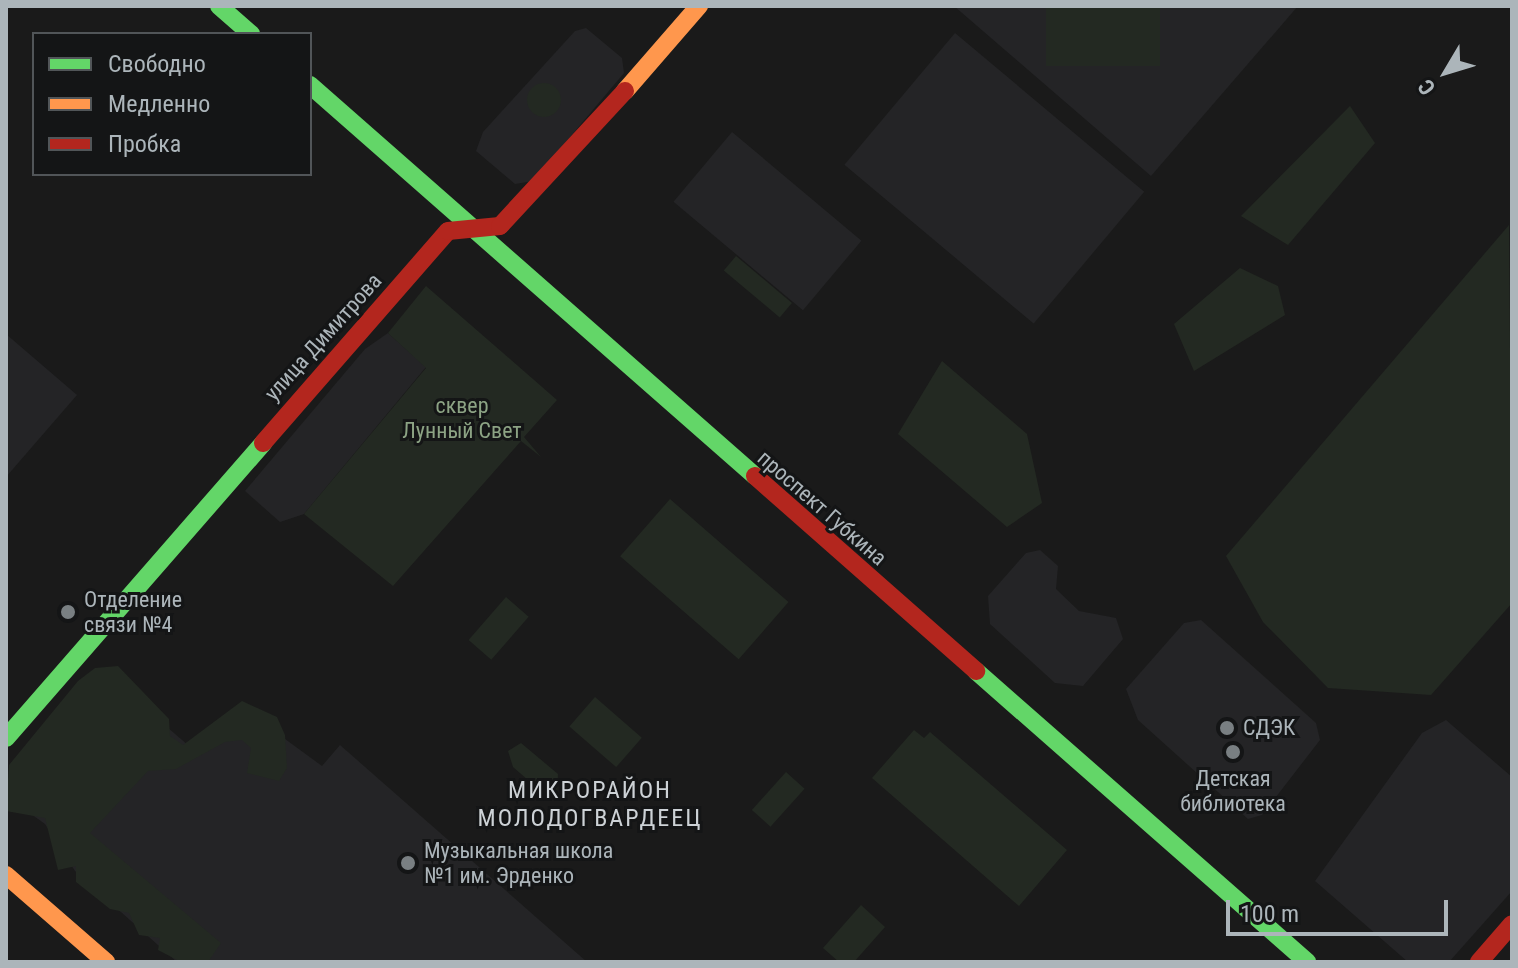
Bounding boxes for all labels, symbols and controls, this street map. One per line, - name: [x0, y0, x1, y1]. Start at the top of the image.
- legend: [32, 32, 312, 176]
- north arrow: [1406, 32, 1486, 112]
- text: Свободно: [108, 50, 206, 78]
- text: С: [1413, 74, 1440, 100]
- text: Медленно: [108, 90, 210, 118]
- text: Пробка: [108, 130, 181, 158]
- street label: улица Димитрова: [259, 268, 387, 406]
- park label: сквер Лунный Свет: [402, 392, 522, 444]
- street label: проспект Губкина: [752, 445, 892, 571]
- place label: Отделение связи №4: [84, 586, 182, 638]
- marker: Отделение связи №4: [59, 603, 77, 621]
- place label: СДЭК: [1243, 715, 1295, 741]
- marker: СДЭК: [1218, 719, 1236, 737]
- marker: Детская библиотека: [1224, 743, 1242, 761]
- place label: Детская библиотека: [1180, 765, 1286, 816]
- district label: МИКРОРАЙОН МОЛОДОГВАРДЕЕЦ: [478, 777, 702, 833]
- place label: Музыкальная школа №1 им. Эрденко: [424, 837, 613, 888]
- marker: Музыкальная школа №1 им. Эрденко: [399, 854, 417, 872]
- scale bar: [1230, 884, 1452, 934]
- text: 100 m: [1240, 900, 1299, 928]

